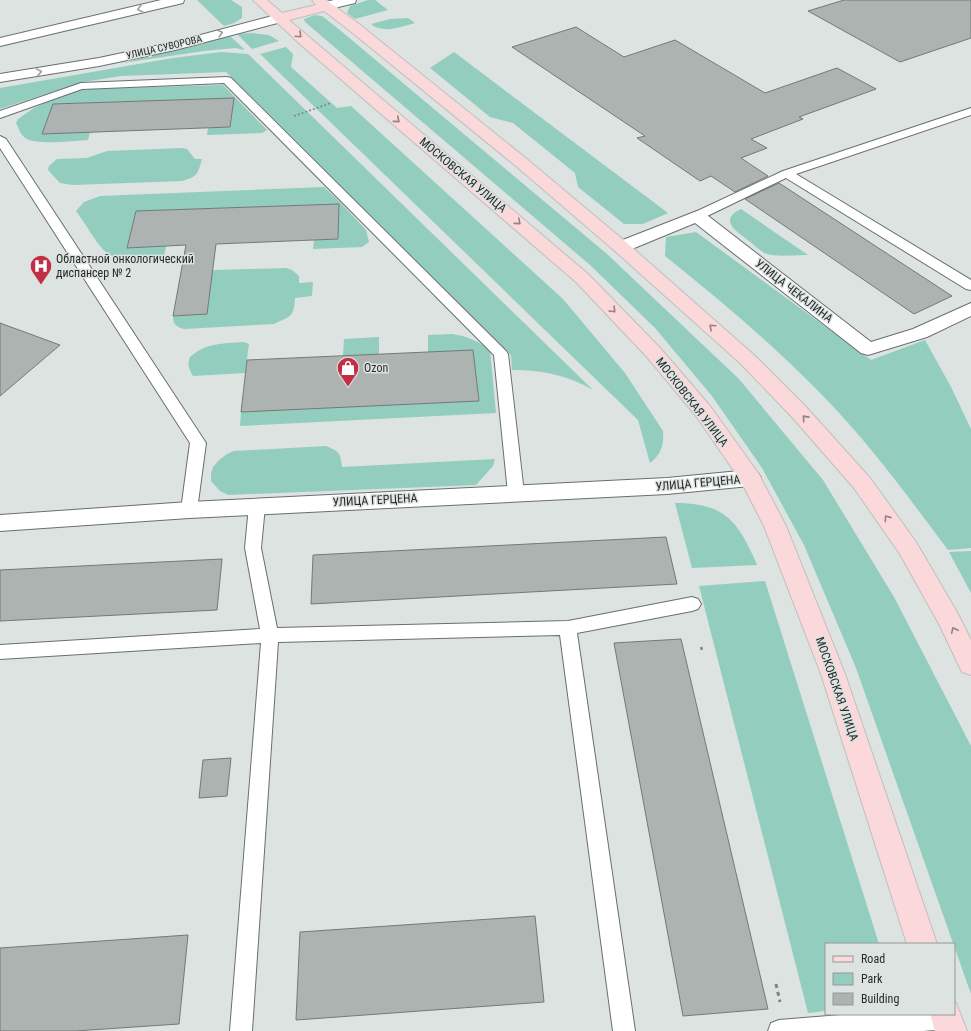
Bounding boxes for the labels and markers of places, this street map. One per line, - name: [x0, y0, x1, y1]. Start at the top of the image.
- place label: Областной онкологический диспансер № 2: [56, 252, 194, 280]
- hospital icon: Областной онкологический диспансер № 2: [28, 253, 54, 286]
- shop icon: Ozon: [335, 355, 361, 388]
- place label: Ozon: [364, 361, 388, 375]

